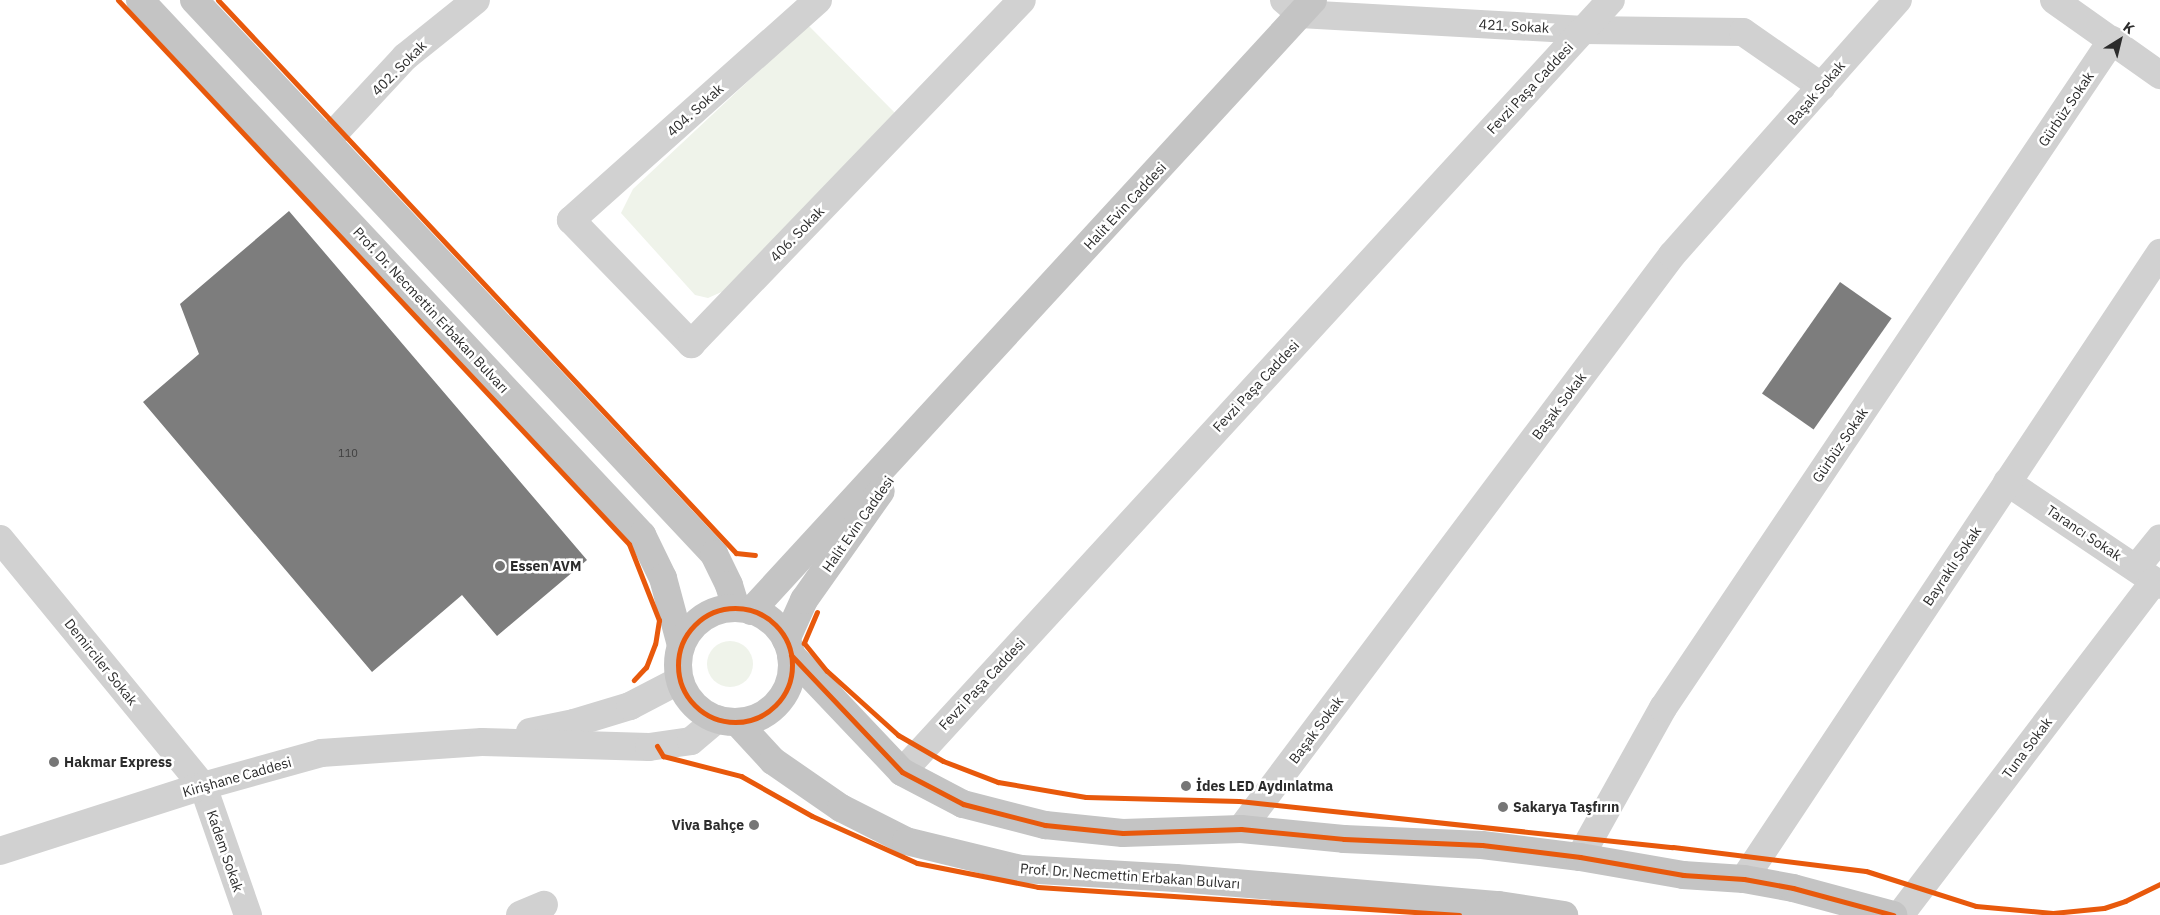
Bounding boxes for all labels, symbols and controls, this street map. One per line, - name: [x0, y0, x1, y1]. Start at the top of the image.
- north arrow: [2095, 15, 2145, 65]
- street label: 421. Sokak: [1478, 16, 1550, 36]
- text: K: [2120, 18, 2138, 38]
- street label: 402. Sokak: [368, 37, 430, 99]
- street label: Fevzi Paşa Caddesi: [1483, 39, 1577, 137]
- street label: Başak Sokak: [1784, 57, 1848, 129]
- street label: Gürbüz Sokak: [2035, 68, 2097, 150]
- street label: 404. Sokak: [663, 80, 727, 140]
- street label: Halit Evin Caddesi: [1080, 159, 1170, 253]
- street label: 406. Sokak: [766, 203, 828, 265]
- street label: Prof. Dr. Necmettin Erbakan Bulvarı: [350, 224, 512, 396]
- street label: Fevzi Paşa Caddesi: [1209, 337, 1303, 435]
- street label: Başak Sokak: [1528, 369, 1590, 443]
- street label: Gürbüz Sokak: [1809, 404, 1871, 486]
- house number: 110: [338, 446, 358, 460]
- street label: Halit Evin Caddesi: [819, 473, 897, 575]
- street label: Tarancı Sokak: [2043, 502, 2125, 564]
- street label: Bayraklı Sokak: [1919, 523, 1985, 609]
- place label: Essen AVM: [510, 558, 581, 574]
- marker: Essen AVM: [494, 560, 506, 572]
- street label: Demirciler Sokak: [61, 615, 141, 709]
- street label: Fevzi Paşa Caddesi: [935, 635, 1029, 733]
- street label: Başak Sokak: [1285, 693, 1347, 767]
- street label: Tuna Sokak: [1999, 714, 2055, 782]
- street label: Kirişhane Caddesi: [181, 753, 293, 801]
- place label: Hakmar Express: [64, 754, 172, 770]
- marker: Hakmar Express: [48, 756, 60, 768]
- place label: İdes LED Aydınlatma: [1196, 778, 1333, 794]
- marker: İdes LED Aydınlatma: [1180, 780, 1192, 792]
- place label: Sakarya Taşfırın: [1513, 799, 1619, 815]
- marker: Sakarya Taşfırın: [1497, 801, 1509, 813]
- street label: Kadem Sokak: [203, 808, 247, 894]
- place label: Viva Bahçe: [672, 817, 744, 833]
- marker: Viva Bahçe: [748, 819, 760, 831]
- street label: Prof. Dr. Necmettin Erbakan Bulvarı: [1019, 860, 1241, 892]

